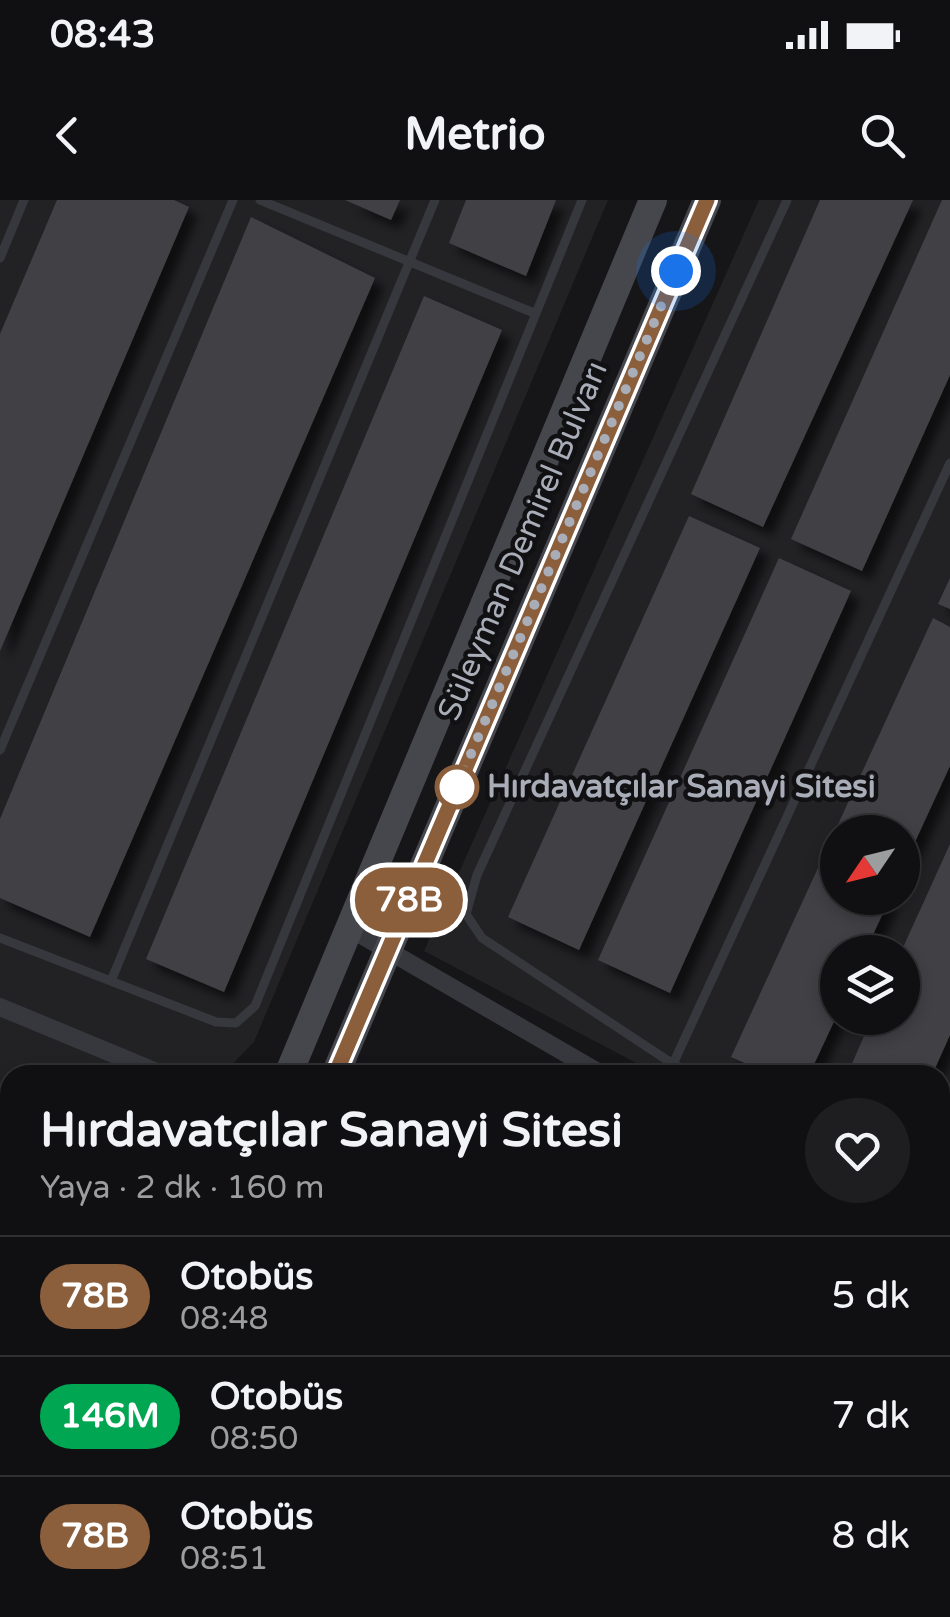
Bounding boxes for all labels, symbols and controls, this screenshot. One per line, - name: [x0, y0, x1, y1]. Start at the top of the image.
- text: 08:43: [50, 12, 155, 58]
- icon: back: [40, 108, 95, 163]
- text: Metrio: [404, 108, 546, 162]
- icon: search: [855, 108, 910, 163]
- your location: [651, 246, 701, 296]
- street label: Süleyman Demirel Bulvarı: [430, 356, 616, 726]
- marker: Hırdavatçılar Sanayi Sitesi: [436, 766, 478, 808]
- place label: Hırdavatçılar Sanayi Sitesi: [487, 768, 876, 806]
- north arrow: [820, 815, 920, 915]
- map controls: [820, 815, 920, 1035]
- line badge: 78B: [352, 868, 466, 932]
- text: 78B: [375, 879, 443, 921]
- button: layers: [820, 935, 920, 1035]
- button: heart: [805, 1098, 910, 1203]
- text: Hırdavatçılar Sanayi Sitesi: [40, 1102, 623, 1160]
- text: Yaya · 2 dk · 160 m: [40, 1169, 324, 1207]
- text: Otobüs: [180, 1254, 314, 1300]
- text: 5 dk: [832, 1273, 910, 1319]
- text: 78B: [61, 1275, 129, 1317]
- text: 08:48: [180, 1300, 269, 1338]
- text: Otobüs: [210, 1374, 343, 1420]
- text: 7 dk: [832, 1393, 910, 1439]
- text: 146M: [60, 1395, 160, 1437]
- text: 08:50: [210, 1420, 298, 1458]
- text: Otobüs: [180, 1494, 314, 1540]
- text: 8 dk: [832, 1513, 910, 1559]
- text: 78B: [61, 1515, 129, 1557]
- text: 08:51: [180, 1540, 269, 1578]

